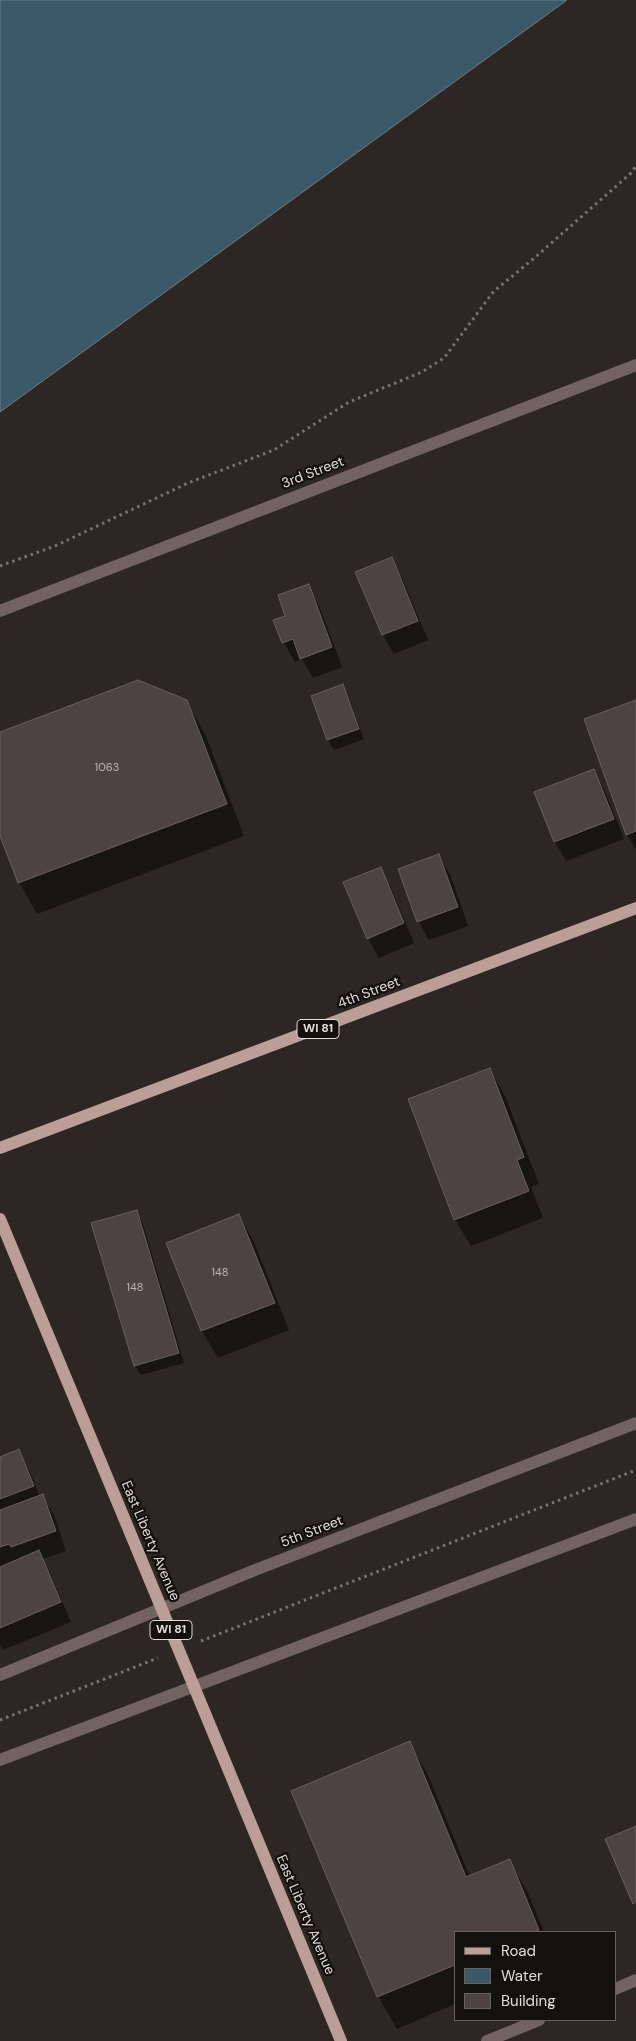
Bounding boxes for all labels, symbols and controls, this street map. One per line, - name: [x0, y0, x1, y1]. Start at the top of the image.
- street label: 3rd Street: [279, 453, 347, 493]
- house number: 1063: [95, 761, 119, 775]
- street label: 4th Street: [335, 973, 403, 1013]
- road number: WI 81: [297, 1020, 339, 1038]
- house number: 148: [212, 1266, 228, 1280]
- house number: 148: [127, 1281, 143, 1295]
- street label: East Liberty Avenue: [117, 1479, 183, 1603]
- street label: 5th Street: [278, 1512, 346, 1552]
- road number: WI 81: [150, 1620, 192, 1640]
- street label: East Liberty Avenue: [272, 1853, 338, 1977]
- legend: [454, 1931, 616, 2021]
- text: Road: [501, 1941, 536, 1961]
- text: Water: [501, 1966, 542, 1986]
- text: Building: [501, 1991, 556, 2011]

